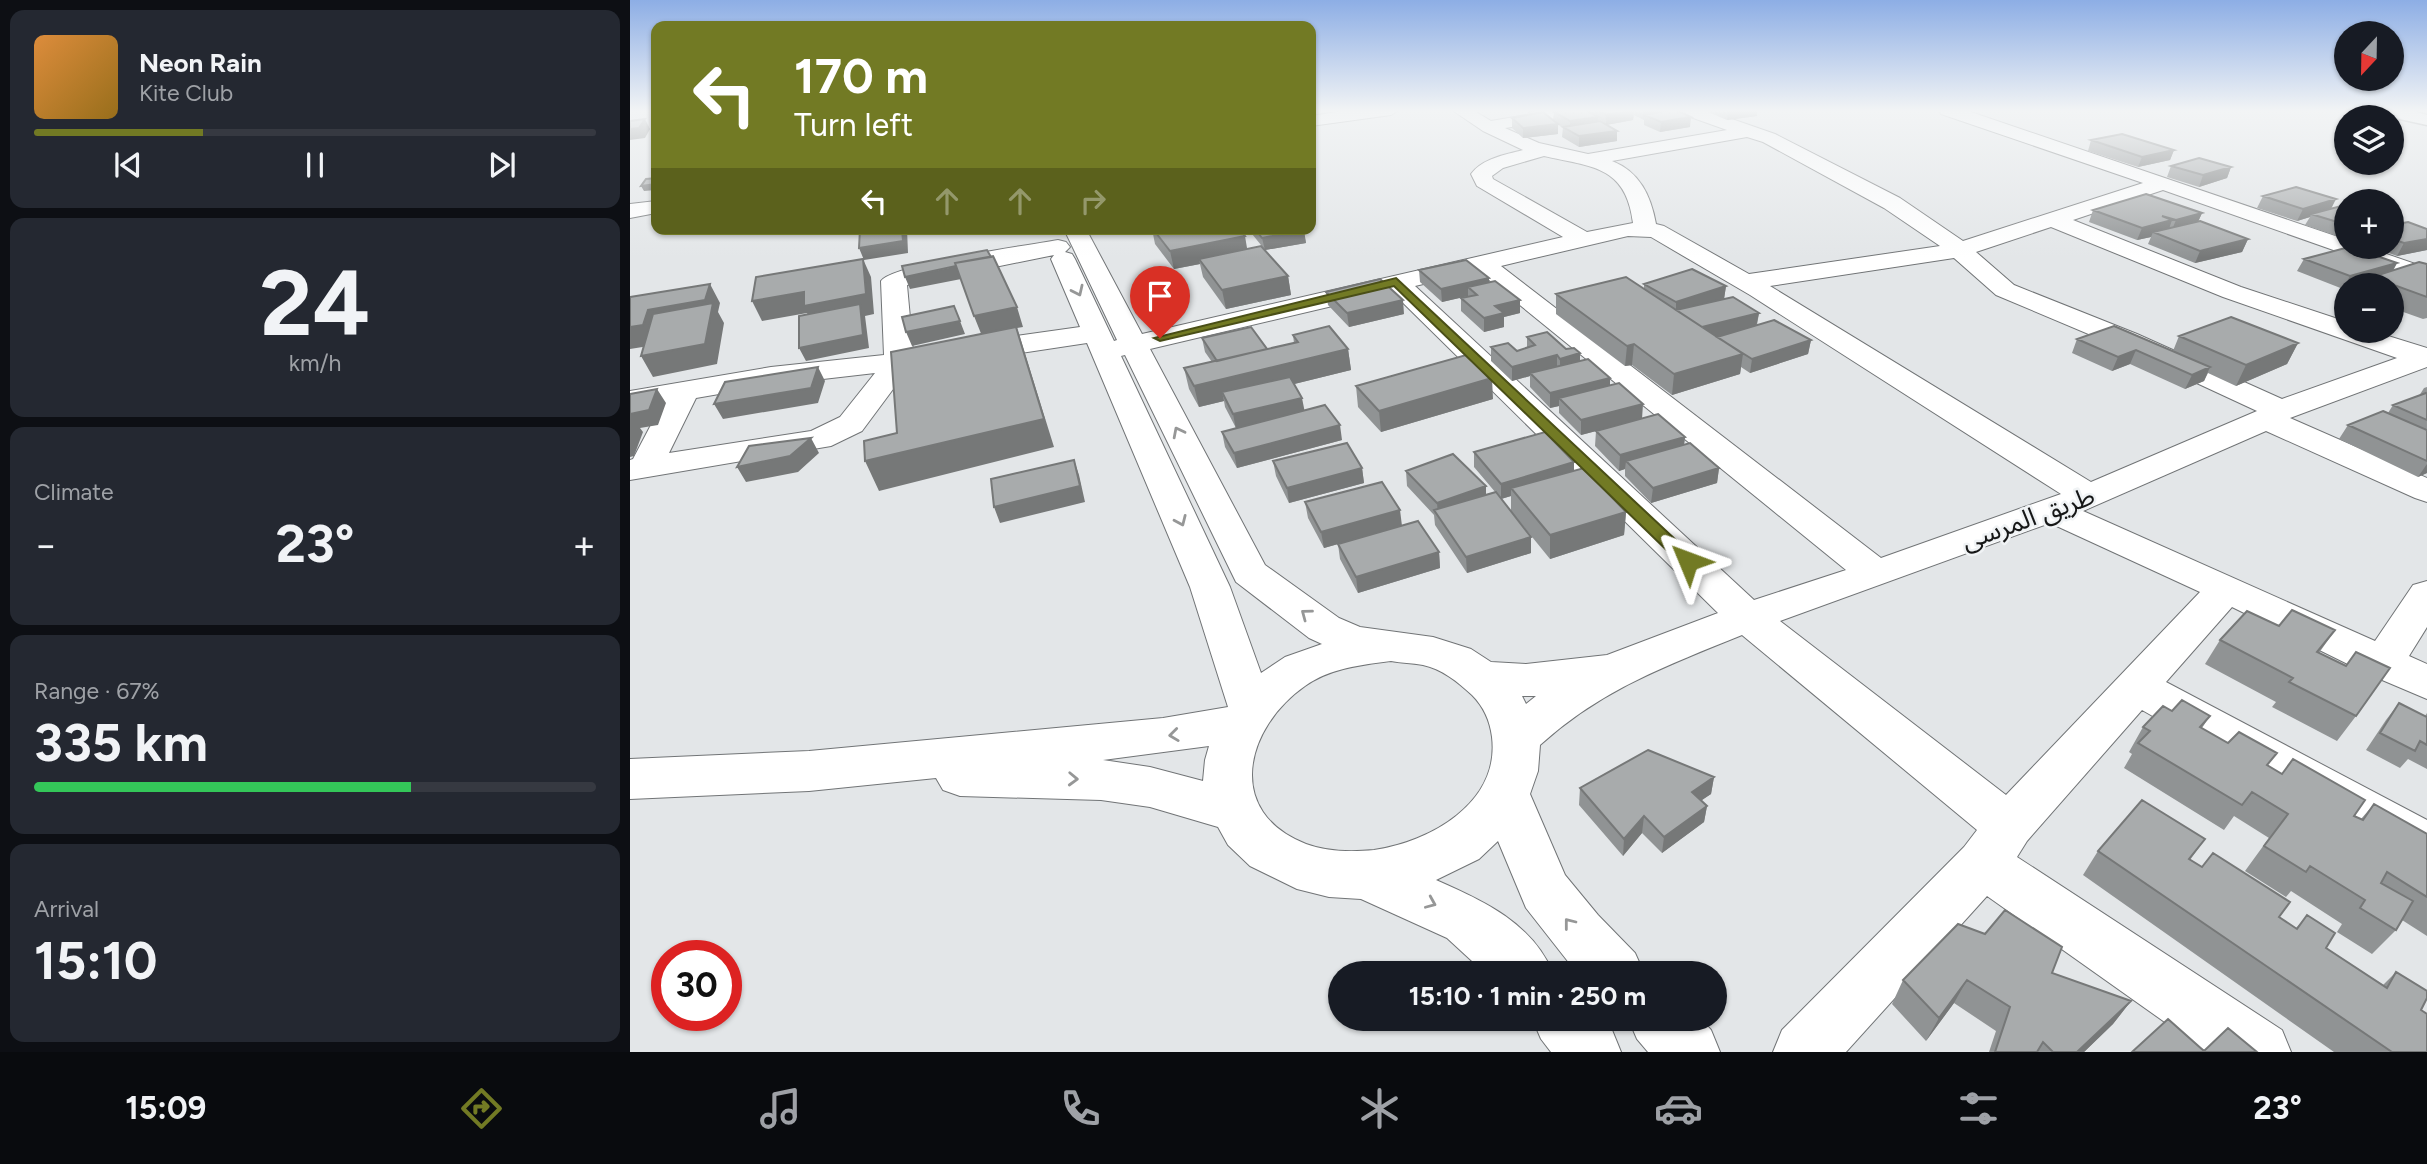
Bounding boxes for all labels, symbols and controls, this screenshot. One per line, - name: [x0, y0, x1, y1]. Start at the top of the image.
- north arrow: [2334, 21, 2404, 91]
- map controls: [2334, 21, 2404, 343]
- text: 170 m: [794, 46, 928, 105]
- text: Neon Rain: [139, 47, 262, 79]
- icon: left: [679, 49, 770, 140]
- text: Kite Club: [139, 79, 233, 107]
- button: layers: [2334, 105, 2404, 175]
- text: Turn left: [794, 106, 913, 144]
- icon: previous: [109, 146, 147, 184]
- icon: pause: [296, 146, 334, 184]
- icon: next: [483, 146, 521, 184]
- icon: left: [855, 182, 893, 220]
- icon: ahead: [928, 182, 966, 220]
- icon: ahead: [1001, 182, 1039, 220]
- icon: right: [1074, 182, 1112, 220]
- button: +: [2334, 189, 2404, 259]
- text: 24: [260, 249, 370, 358]
- pin: [1130, 266, 1190, 338]
- button: −: [2334, 273, 2404, 343]
- icon: arrive: [1141, 277, 1179, 315]
- one-way arrow: [1070, 284, 1084, 296]
- text: km/h: [289, 349, 341, 377]
- one-way arrow: [1173, 427, 1187, 439]
- text: Climate: [34, 478, 113, 506]
- street label: طريق المرسى: [1957, 479, 2099, 557]
- text: 23°: [276, 513, 354, 575]
- one-way arrow: [1173, 514, 1187, 526]
- text: −: [34, 522, 58, 568]
- text: +: [572, 522, 596, 568]
- position arrow: [1651, 524, 1725, 598]
- one-way arrow: [1301, 610, 1313, 622]
- text: Range · 67%: [34, 677, 160, 705]
- text: 335 km: [34, 712, 208, 774]
- one-way arrow: [1168, 727, 1180, 742]
- one-way arrow: [1068, 772, 1079, 787]
- text: Arrival: [34, 895, 99, 923]
- one-way arrow: [1424, 895, 1436, 909]
- one-way arrow: [1564, 918, 1577, 930]
- text: 15:10: [34, 930, 157, 992]
- speed limit sign: 30: [651, 940, 742, 1031]
- text: 15:10 · 1 min · 250 m: [1409, 980, 1646, 1012]
- icon: directions: [457, 1084, 506, 1133]
- icon: music: [756, 1084, 805, 1133]
- icon: phone: [1056, 1084, 1105, 1133]
- icon: climate: [1355, 1084, 1404, 1133]
- icon: car: [1654, 1084, 1703, 1133]
- icon: filters: [1954, 1084, 2003, 1133]
- text: 15:09: [125, 1089, 206, 1127]
- text: 23°: [2253, 1089, 2302, 1127]

